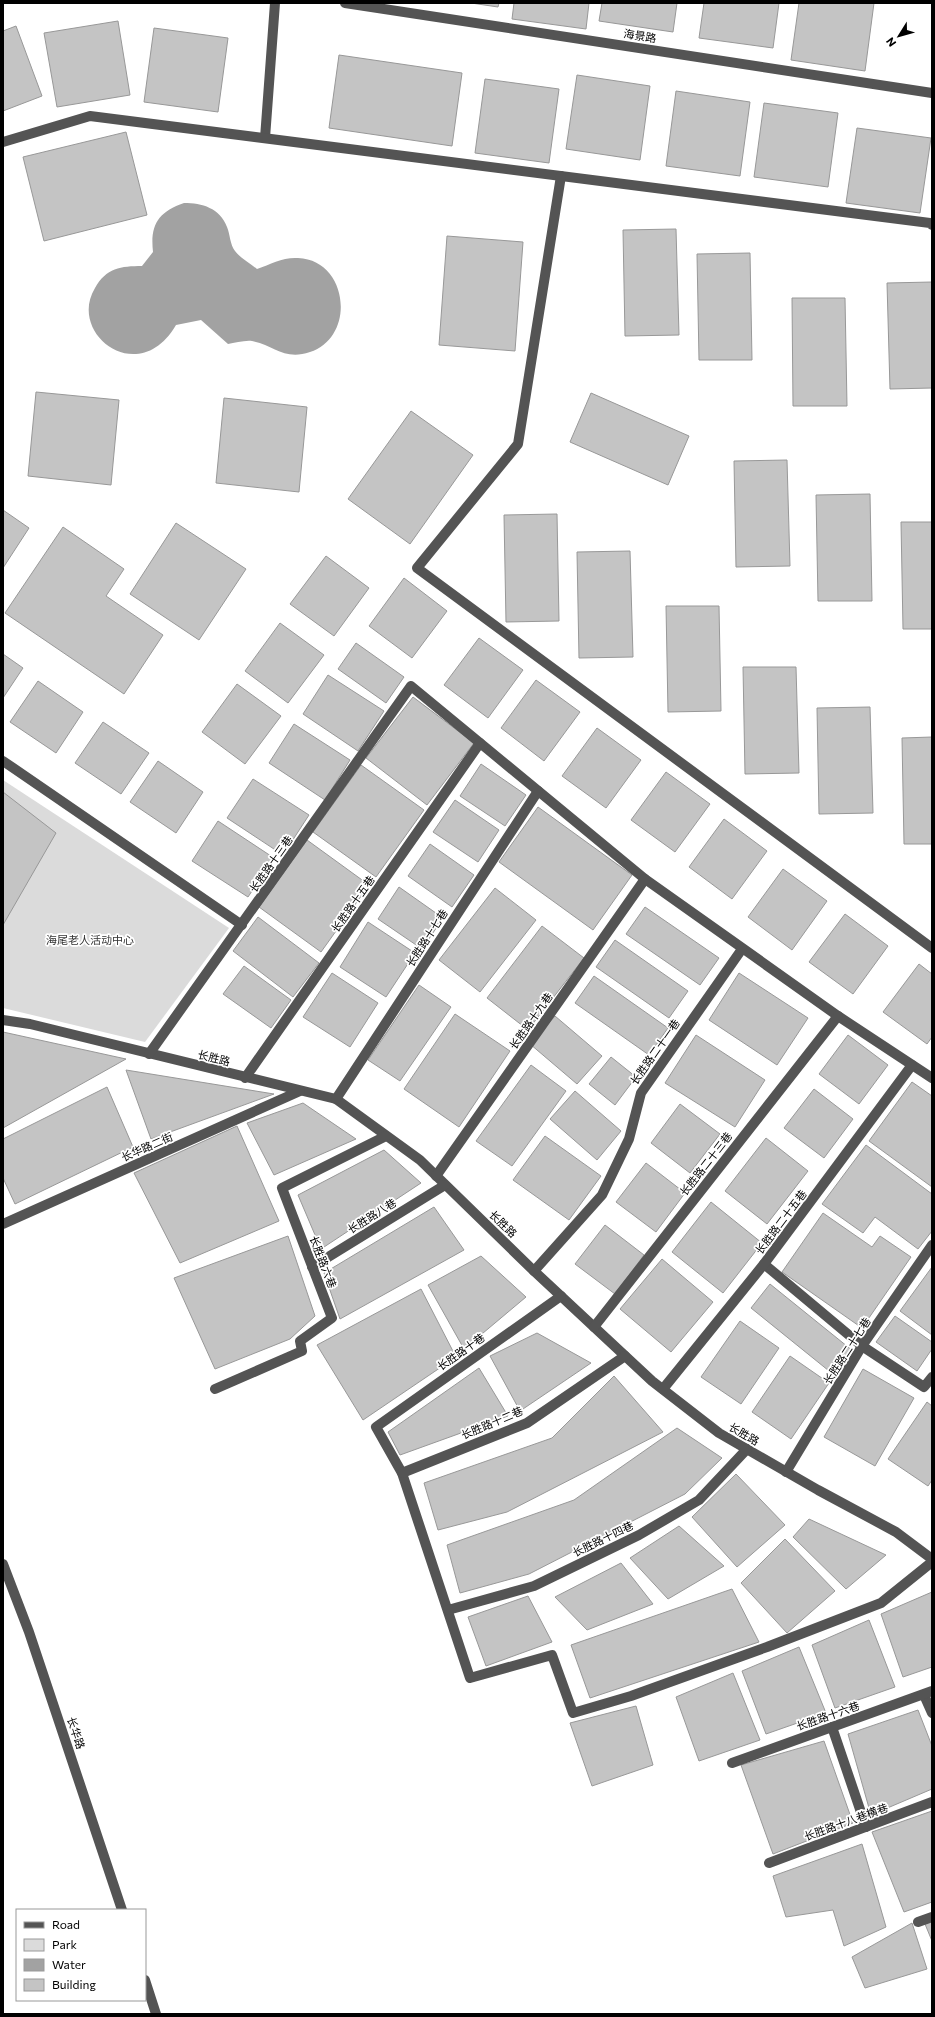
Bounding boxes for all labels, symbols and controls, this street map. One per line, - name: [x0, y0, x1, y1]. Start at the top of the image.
- north arrow: [879, 16, 919, 56]
- street label: 海景路: [623, 27, 657, 45]
- text: N: [883, 35, 898, 50]
- street label: 长胜路十三巷: [246, 833, 295, 894]
- street label: 长胜路十五巷: [328, 873, 377, 934]
- street label: 长胜路十七巷: [403, 907, 450, 969]
- park label: 海尾老人活动中心: [46, 933, 134, 946]
- street label: 长胜路十九巷: [506, 990, 555, 1051]
- street label: 长胜路二十一巷: [627, 1016, 682, 1087]
- street label: 长胜路: [197, 1047, 232, 1068]
- street label: 长华路二街: [119, 1129, 175, 1164]
- street label: 长胜路二十三巷: [677, 1129, 734, 1198]
- street label: 长胜路二十五巷: [752, 1187, 809, 1256]
- street label: 长胜路八巷: [345, 1195, 399, 1236]
- street label: 长胜路: [487, 1208, 520, 1240]
- street label: 长胜路六巷: [308, 1234, 339, 1290]
- street label: 长胜路二十七巷: [820, 1315, 873, 1387]
- street label: 长胜路十巷: [434, 1330, 487, 1373]
- street label: 长胜路十二巷: [459, 1404, 525, 1441]
- street label: 长胜路: [727, 1420, 762, 1447]
- street label: 长胜路十四巷: [570, 1518, 635, 1559]
- street label: 长胜路十六巷: [795, 1699, 861, 1732]
- street label: 长华路: [65, 1715, 88, 1751]
- street label: 长胜路十八巷横巷: [802, 1800, 889, 1843]
- legend: [16, 1909, 146, 2001]
- text: Road: [52, 1917, 80, 1931]
- text: Park: [52, 1937, 78, 1951]
- text: Water: [52, 1957, 86, 1971]
- text: Building: [52, 1977, 96, 1991]

